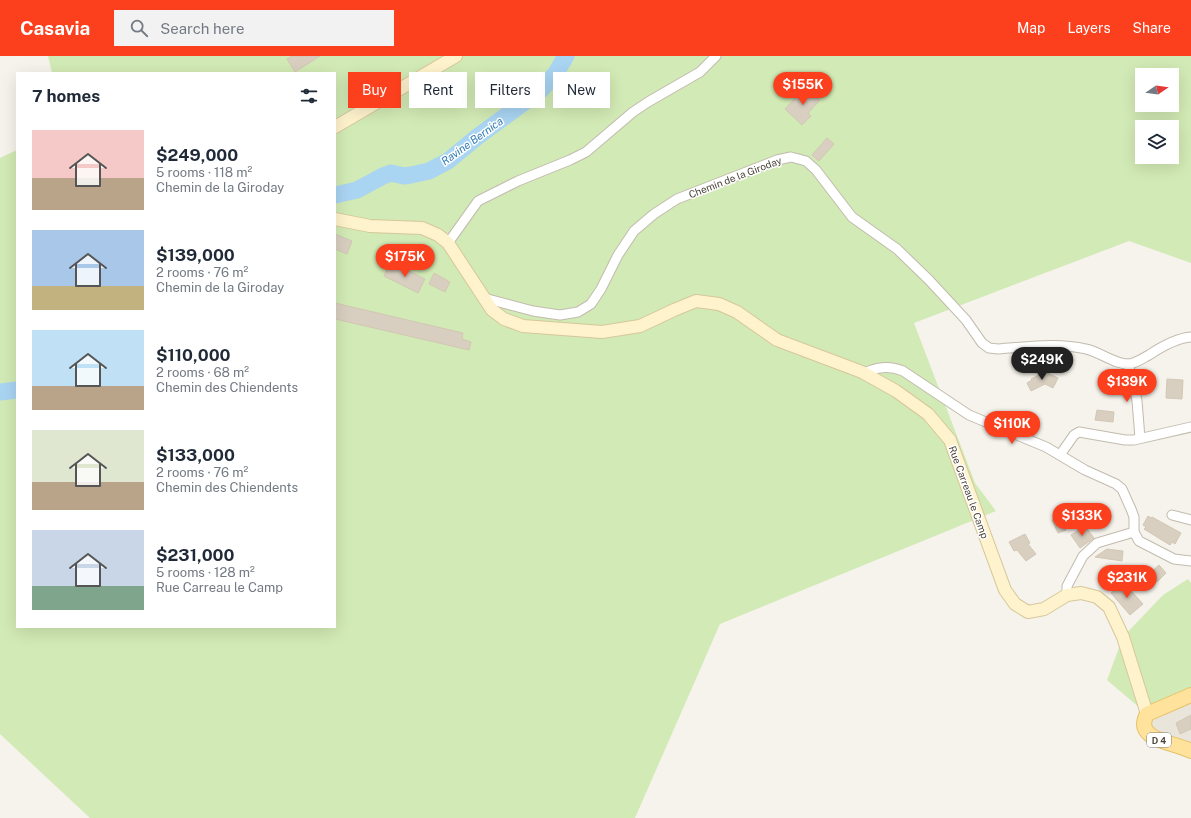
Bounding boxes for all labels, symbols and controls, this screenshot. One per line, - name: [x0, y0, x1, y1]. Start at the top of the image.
- search box: [114, 10, 394, 46]
- text: Casavia: [20, 17, 90, 39]
- icon: search: [128, 17, 150, 39]
- text: Search here: [160, 20, 245, 37]
- text: Map: [1017, 20, 1045, 36]
- text: Layers: [1067, 20, 1111, 36]
- text: Share: [1133, 20, 1171, 36]
- north arrow: [1135, 68, 1179, 112]
- map controls: [1135, 68, 1179, 164]
- chip: Buy: [348, 72, 401, 108]
- chip: Rent: [409, 72, 467, 108]
- chip: Filters: [475, 72, 545, 108]
- chip: New: [553, 72, 610, 108]
- pin: $155K: [775, 72, 831, 106]
- text: $155K: [782, 77, 824, 92]
- icon: filters: [298, 85, 320, 107]
- text: 7 homes: [32, 86, 100, 106]
- water label: Ravine Bernica: [439, 115, 505, 167]
- button: layers: [1135, 120, 1179, 164]
- text: $249,000: [156, 145, 238, 165]
- icon: home: [64, 146, 112, 194]
- street label: Chemin de la Giroday: [687, 154, 784, 200]
- text: 5 rooms · 118 m²: [156, 165, 252, 180]
- text: Chemin de la Giroday: [156, 180, 284, 195]
- pin: $175K: [377, 244, 433, 278]
- text: $139,000: [156, 245, 235, 265]
- icon: home: [64, 246, 112, 294]
- text: $175K: [385, 249, 425, 264]
- text: 2 rooms · 76 m²: [156, 265, 248, 280]
- text: Chemin de la Giroday: [156, 280, 284, 295]
- text: $110,000: [156, 345, 231, 365]
- icon: home: [64, 346, 112, 394]
- pin: $249K: [1014, 347, 1070, 381]
- text: $249K: [1020, 352, 1064, 367]
- text: 2 rooms · 68 m²: [156, 365, 249, 380]
- pin: $139K: [1099, 369, 1155, 403]
- text: $139K: [1107, 374, 1147, 389]
- text: Chemin des Chiendents: [156, 380, 298, 395]
- pin: $110K: [984, 411, 1040, 445]
- text: $110K: [993, 416, 1031, 431]
- street label: Rue Carreau le Camp: [947, 444, 991, 540]
- text: $133,000: [156, 445, 235, 465]
- icon: home: [64, 446, 112, 494]
- text: 2 rooms · 76 m²: [156, 465, 248, 480]
- text: Chemin des Chiendents: [156, 480, 298, 495]
- pin: $133K: [1054, 503, 1110, 537]
- text: $133K: [1062, 508, 1102, 523]
- text: $231,000: [156, 545, 234, 565]
- icon: home: [64, 546, 112, 594]
- text: 5 rooms · 128 m²: [156, 565, 255, 580]
- pin: $231K: [1099, 565, 1155, 599]
- text: $231K: [1107, 570, 1147, 585]
- text: Rue Carreau le Camp: [156, 580, 283, 595]
- road number: D 4: [1147, 733, 1171, 747]

